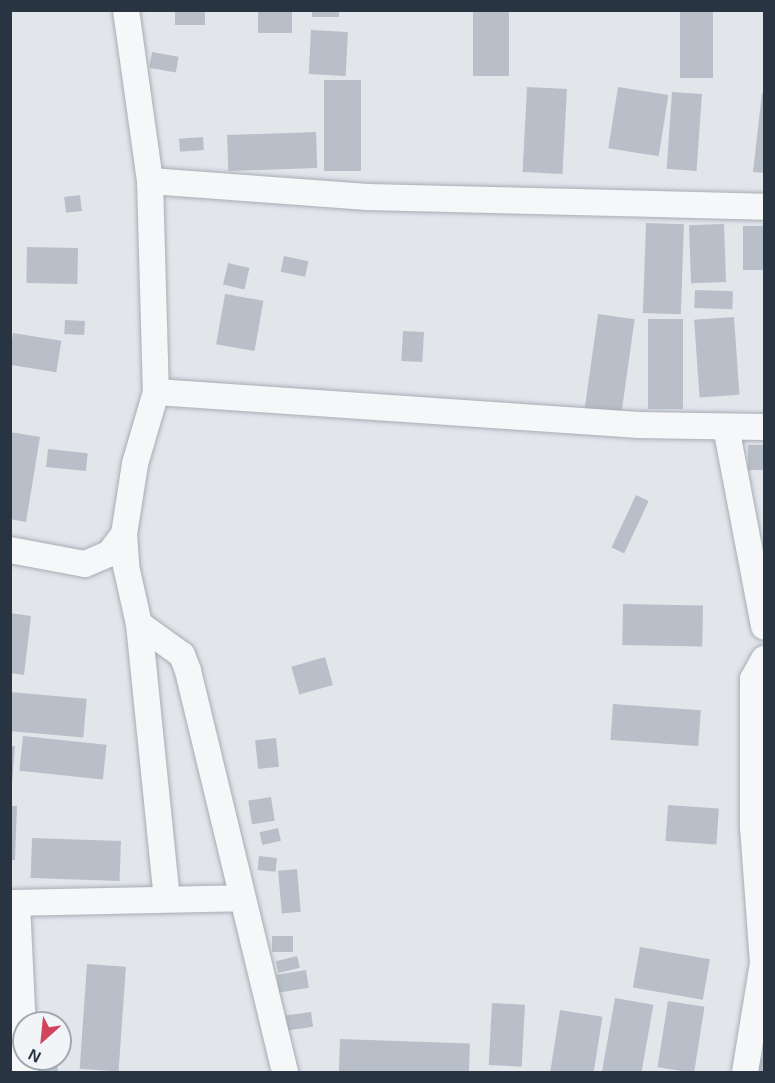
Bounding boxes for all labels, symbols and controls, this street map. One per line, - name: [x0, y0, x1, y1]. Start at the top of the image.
- north arrow: [12, 1011, 72, 1071]
- text: N: [25, 1046, 44, 1066]

